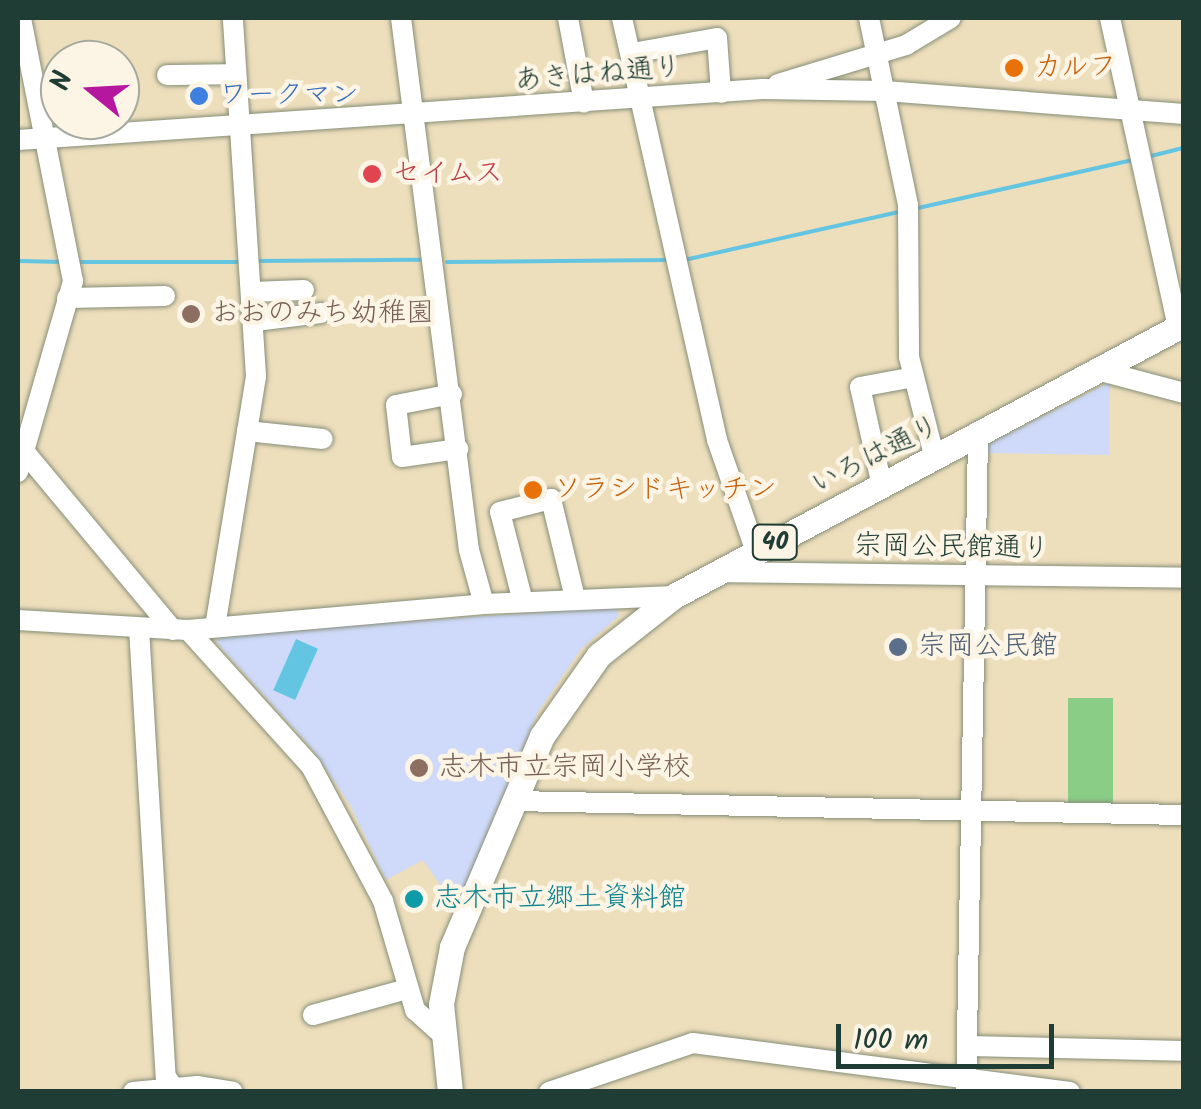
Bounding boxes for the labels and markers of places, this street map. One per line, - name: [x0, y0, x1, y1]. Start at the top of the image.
- place label: カルフ: [1034, 51, 1118, 85]
- marker: カルフ: [1003, 57, 1025, 79]
- place label: ワークマン: [219, 79, 359, 113]
- marker: ワークマン: [188, 85, 210, 107]
- place label: セイムス: [392, 157, 504, 191]
- marker: セイムス: [361, 163, 383, 185]
- place label: おおのみち幼稚園: [211, 297, 435, 331]
- marker: おおのみち幼稚園: [180, 303, 202, 325]
- place label: ソラシドキッチン: [553, 473, 777, 507]
- marker: ソラシドキッチン: [522, 479, 544, 501]
- place label: 宗岡公民館: [918, 630, 1058, 664]
- marker: 宗岡公民館: [887, 636, 909, 658]
- place label: 志木市立宗岡小学校: [439, 751, 691, 785]
- marker: 志木市立宗岡小学校: [408, 757, 430, 779]
- place label: 志木市立郷土資料館: [434, 882, 686, 916]
- marker: 志木市立郷土資料館: [403, 888, 425, 910]

